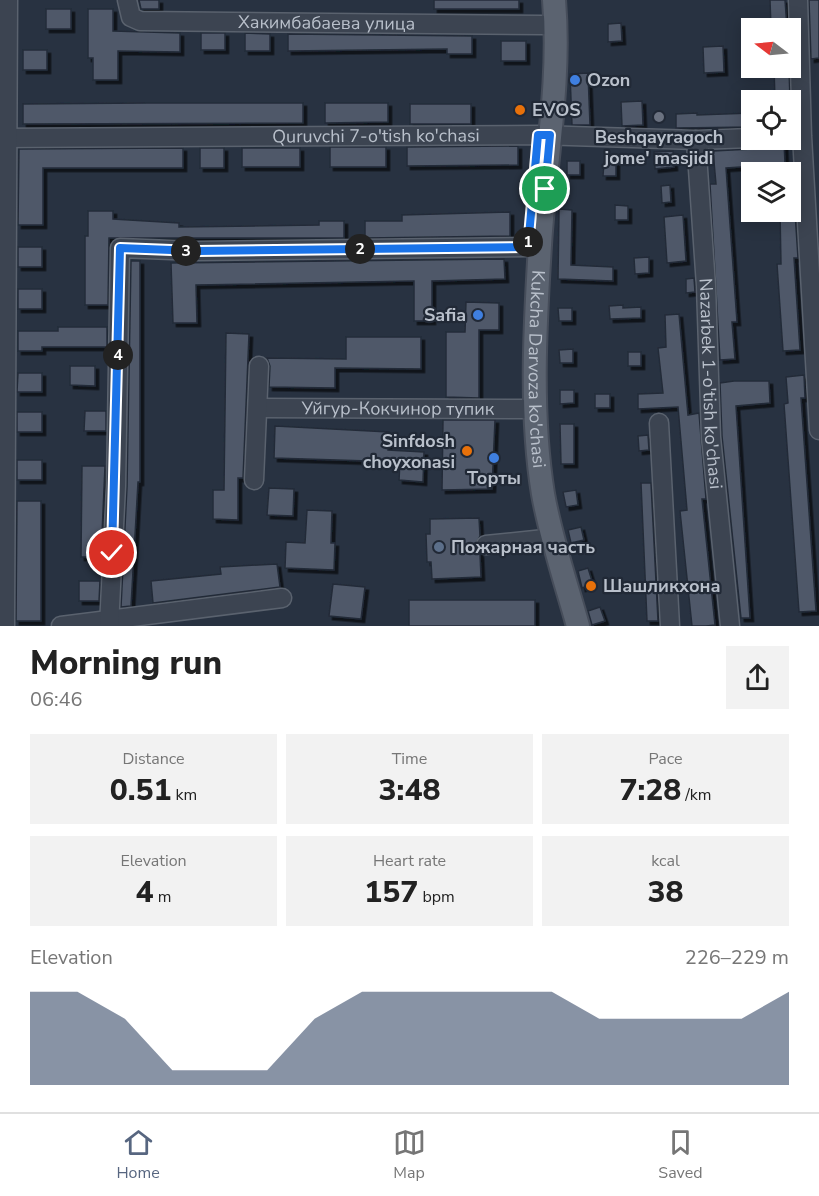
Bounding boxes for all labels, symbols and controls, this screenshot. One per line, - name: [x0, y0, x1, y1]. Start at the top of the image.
- street label: Хакимбабаева улица: [238, 10, 415, 36]
- north arrow: [741, 18, 801, 78]
- map controls: [741, 18, 801, 222]
- place label: Ozon: [587, 68, 630, 92]
- marker: Ozon: [568, 73, 582, 87]
- button: locate: [741, 90, 801, 150]
- place label: EVOS: [532, 98, 581, 122]
- marker: EVOS: [513, 103, 527, 117]
- marker: Beshqayragoch jome' masjidi: [652, 110, 666, 124]
- street label: Quruvchi 7-o'tish ko'chasi: [272, 123, 480, 148]
- place label: Beshqayragoch jome' masjidi: [595, 125, 723, 170]
- button: layers: [741, 162, 801, 222]
- pin: [519, 163, 570, 214]
- icon: arrive: [528, 172, 561, 205]
- pin: 1: [513, 227, 543, 257]
- text: 1: [523, 231, 533, 253]
- pin: 2: [345, 234, 375, 264]
- pin: 3: [171, 236, 201, 266]
- text: 2: [355, 238, 365, 260]
- text: 3: [181, 240, 191, 262]
- street label: Kukcha Darvoza ko'chasi: [523, 269, 551, 469]
- street label: Nazarbek 1-o'tish ko'chasi: [693, 277, 728, 490]
- place label: Safia: [424, 303, 466, 327]
- marker: Safia: [471, 308, 485, 322]
- pin: 4: [103, 340, 133, 370]
- text: 4: [113, 344, 123, 366]
- street label: Уйгур-Кокчинор тупик: [301, 396, 495, 421]
- place label: Sinfdosh choyxonasi: [363, 429, 455, 474]
- marker: Sinfdosh choyxonasi: [460, 444, 474, 458]
- marker: Торты: [487, 451, 501, 465]
- place label: Торты: [467, 466, 521, 490]
- pin: [86, 527, 137, 578]
- place label: Пожарная часть: [451, 535, 595, 559]
- icon: check: [95, 536, 128, 569]
- marker: Пожарная часть: [432, 540, 446, 554]
- place label: Шашликхона: [603, 574, 721, 598]
- marker: Шашликхона: [584, 579, 598, 593]
- text: Morning run: [30, 641, 222, 686]
- button: share: [726, 646, 789, 709]
- text: 06:46: [30, 686, 83, 713]
- text: Distance: [122, 748, 185, 770]
- text: Time: [392, 748, 427, 770]
- text: Pace: [649, 748, 682, 770]
- text: 0.51: [110, 770, 172, 811]
- text: 3:48: [379, 770, 440, 811]
- text: 7:28: [619, 770, 681, 811]
- text: km: [172, 784, 197, 806]
- text: /km: [681, 784, 712, 806]
- text: Elevation: [120, 850, 187, 872]
- text: Heart rate: [373, 850, 446, 872]
- text: kcal: [651, 850, 680, 872]
- text: 4: [136, 872, 154, 913]
- text: 157: [364, 872, 418, 913]
- text: 38: [648, 872, 684, 913]
- text: m: [154, 886, 171, 908]
- text: bpm: [418, 886, 455, 908]
- text: Elevation: [30, 944, 113, 971]
- text: 226–229 m: [685, 944, 789, 971]
- tab: Home: [116, 1126, 160, 1184]
- tab: Map: [393, 1126, 426, 1184]
- tab: Saved: [658, 1126, 703, 1184]

